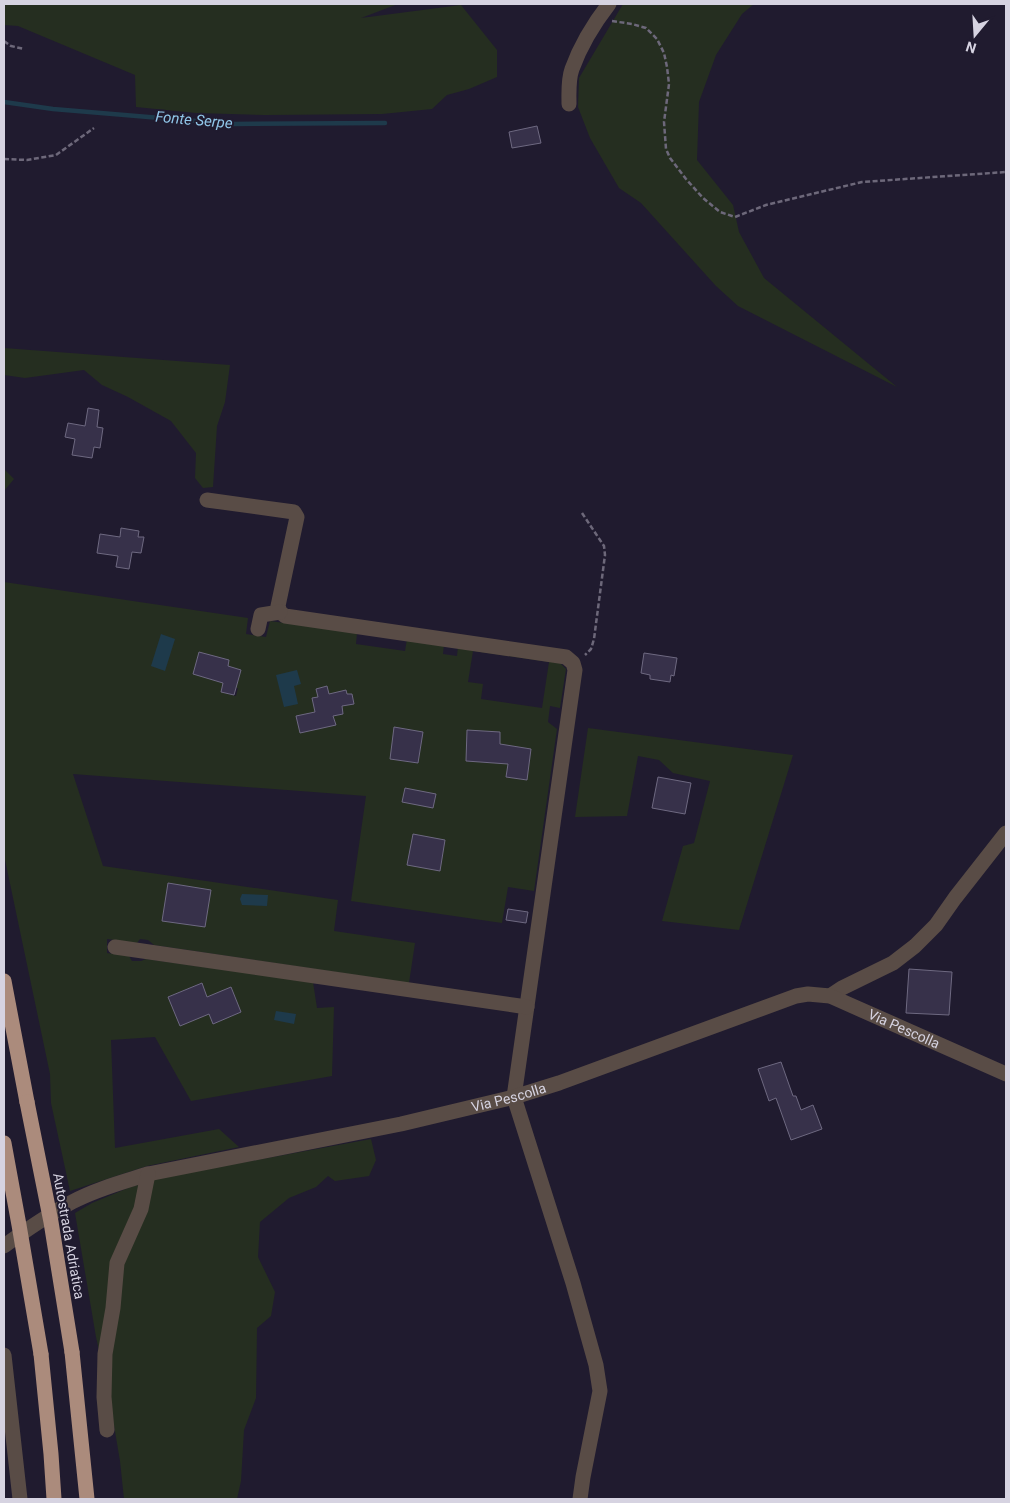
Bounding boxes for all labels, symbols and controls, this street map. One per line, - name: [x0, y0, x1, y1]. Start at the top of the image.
- north arrow: [950, 10, 1000, 60]
- text: N: [964, 38, 978, 57]
- water label: Fonte Serpe: [155, 108, 234, 132]
- street label: Via Pescolla: [866, 1006, 942, 1052]
- street label: Via Pescolla: [470, 1080, 548, 1115]
- street label: Autostrada Adriatica: [50, 1172, 88, 1300]

